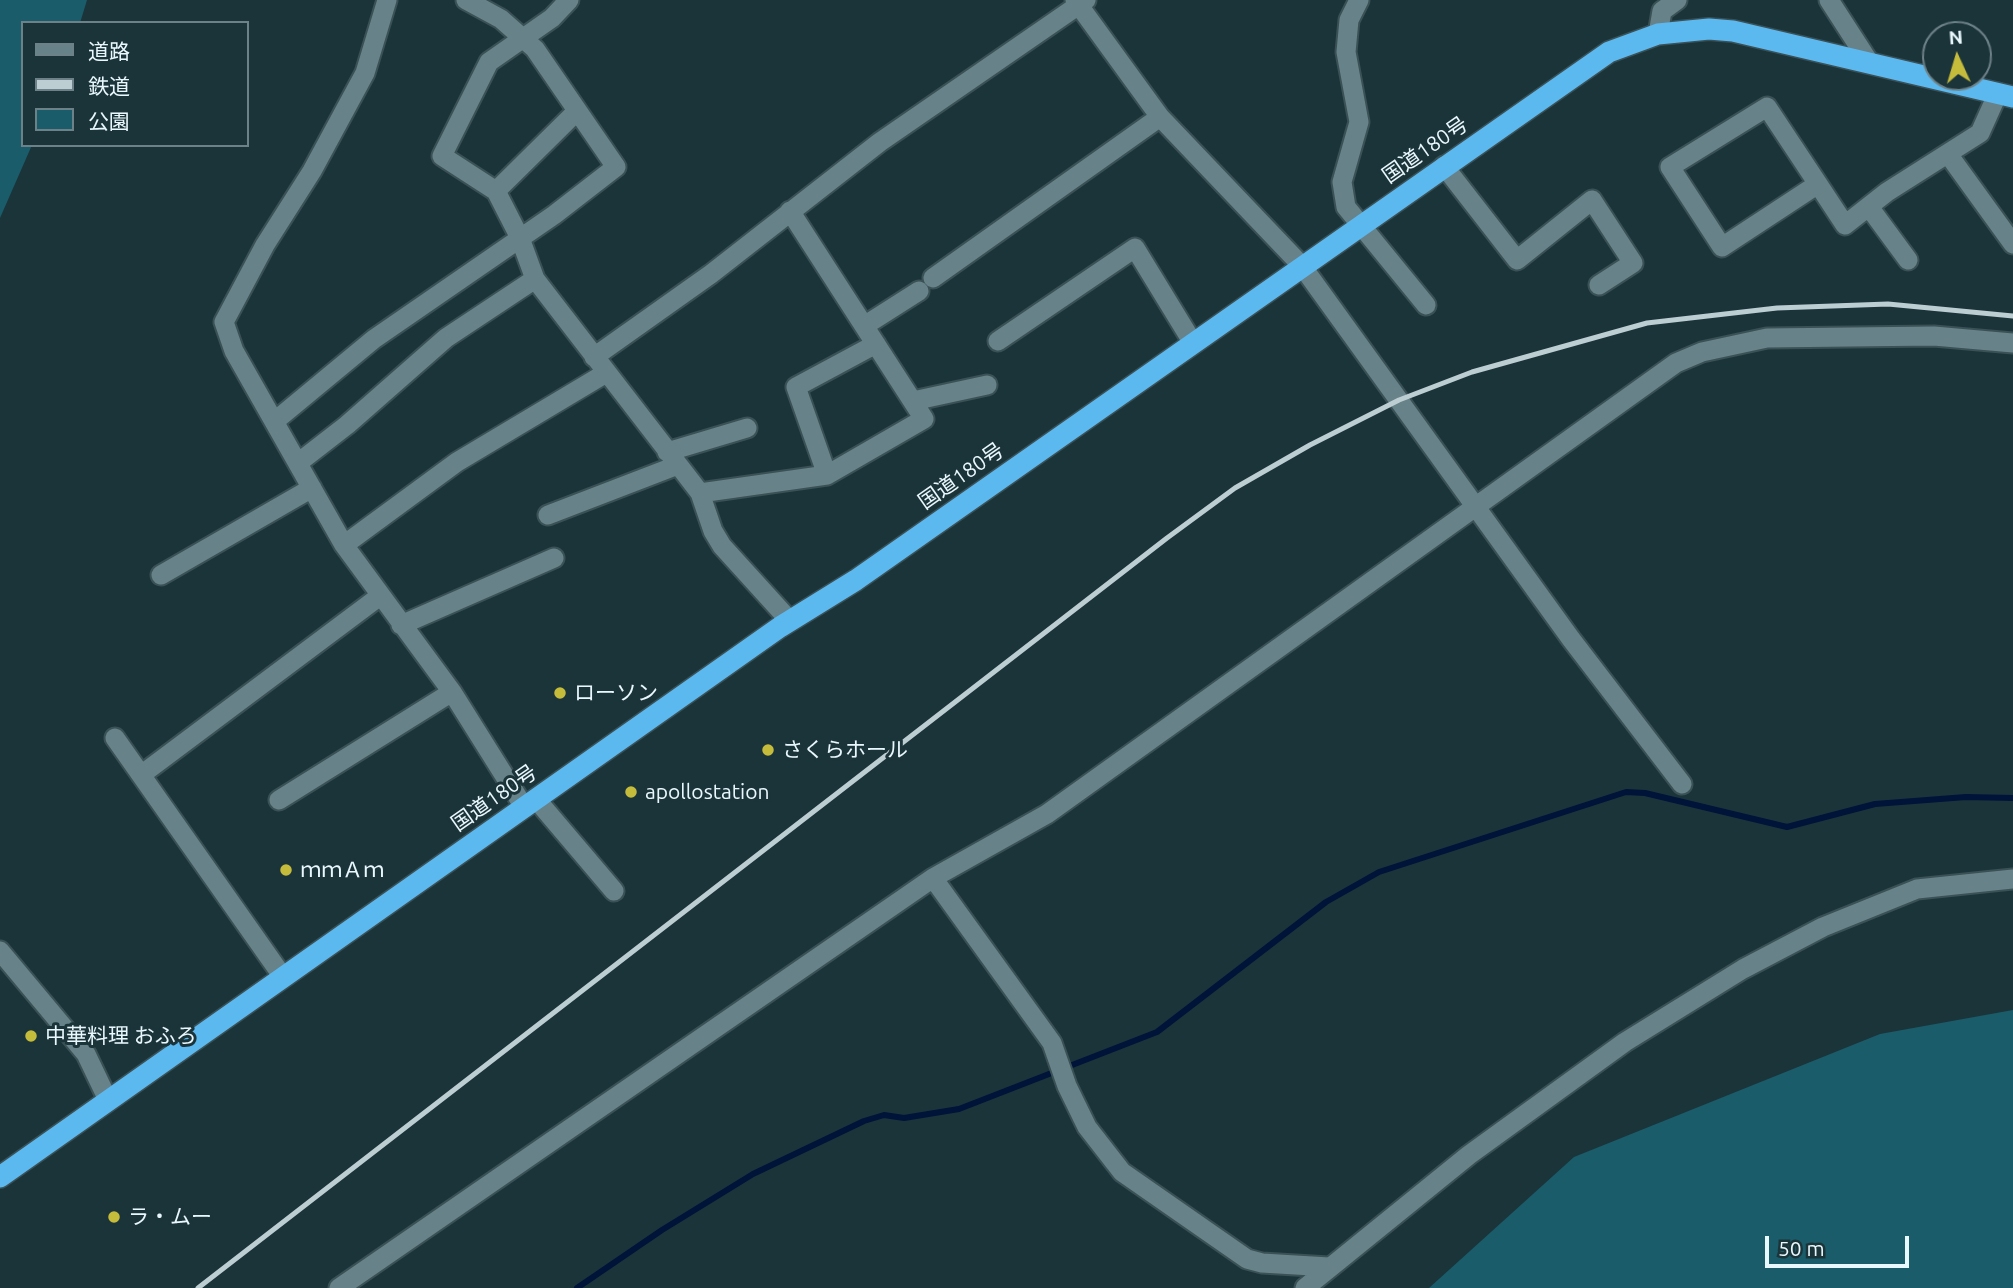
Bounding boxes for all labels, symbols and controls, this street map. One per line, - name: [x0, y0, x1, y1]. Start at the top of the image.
- legend: [21, 21, 248, 147]
- north arrow: [1922, 21, 1992, 91]
- text: N: [1948, 26, 1964, 49]
- text: 道路: [88, 39, 130, 63]
- text: 鉄道: [88, 74, 130, 98]
- text: 公園: [88, 109, 130, 133]
- street label: 国道180号: [1377, 111, 1473, 189]
- street label: 国道180号: [913, 437, 1009, 515]
- place label: ローソン: [574, 680, 658, 706]
- marker: ローソン: [552, 685, 568, 701]
- place label: さくらホール: [782, 737, 908, 763]
- marker: さくらホール: [760, 742, 776, 758]
- street label: 国道180号: [446, 759, 542, 837]
- place label: apollostation: [645, 779, 769, 805]
- marker: apollostation: [623, 784, 639, 800]
- place label: ｍｍＡｍ: [300, 857, 384, 883]
- marker: ｍｍＡｍ: [278, 862, 294, 878]
- place label: 中華料理 おふろ: [45, 1023, 197, 1049]
- marker: 中華料理 おふろ: [23, 1028, 39, 1044]
- place label: ラ・ムー: [128, 1204, 212, 1230]
- marker: ラ・ムー: [106, 1209, 122, 1225]
- scale bar: [1768, 1222, 1912, 1266]
- text: 50 m: [1778, 1236, 1825, 1260]

